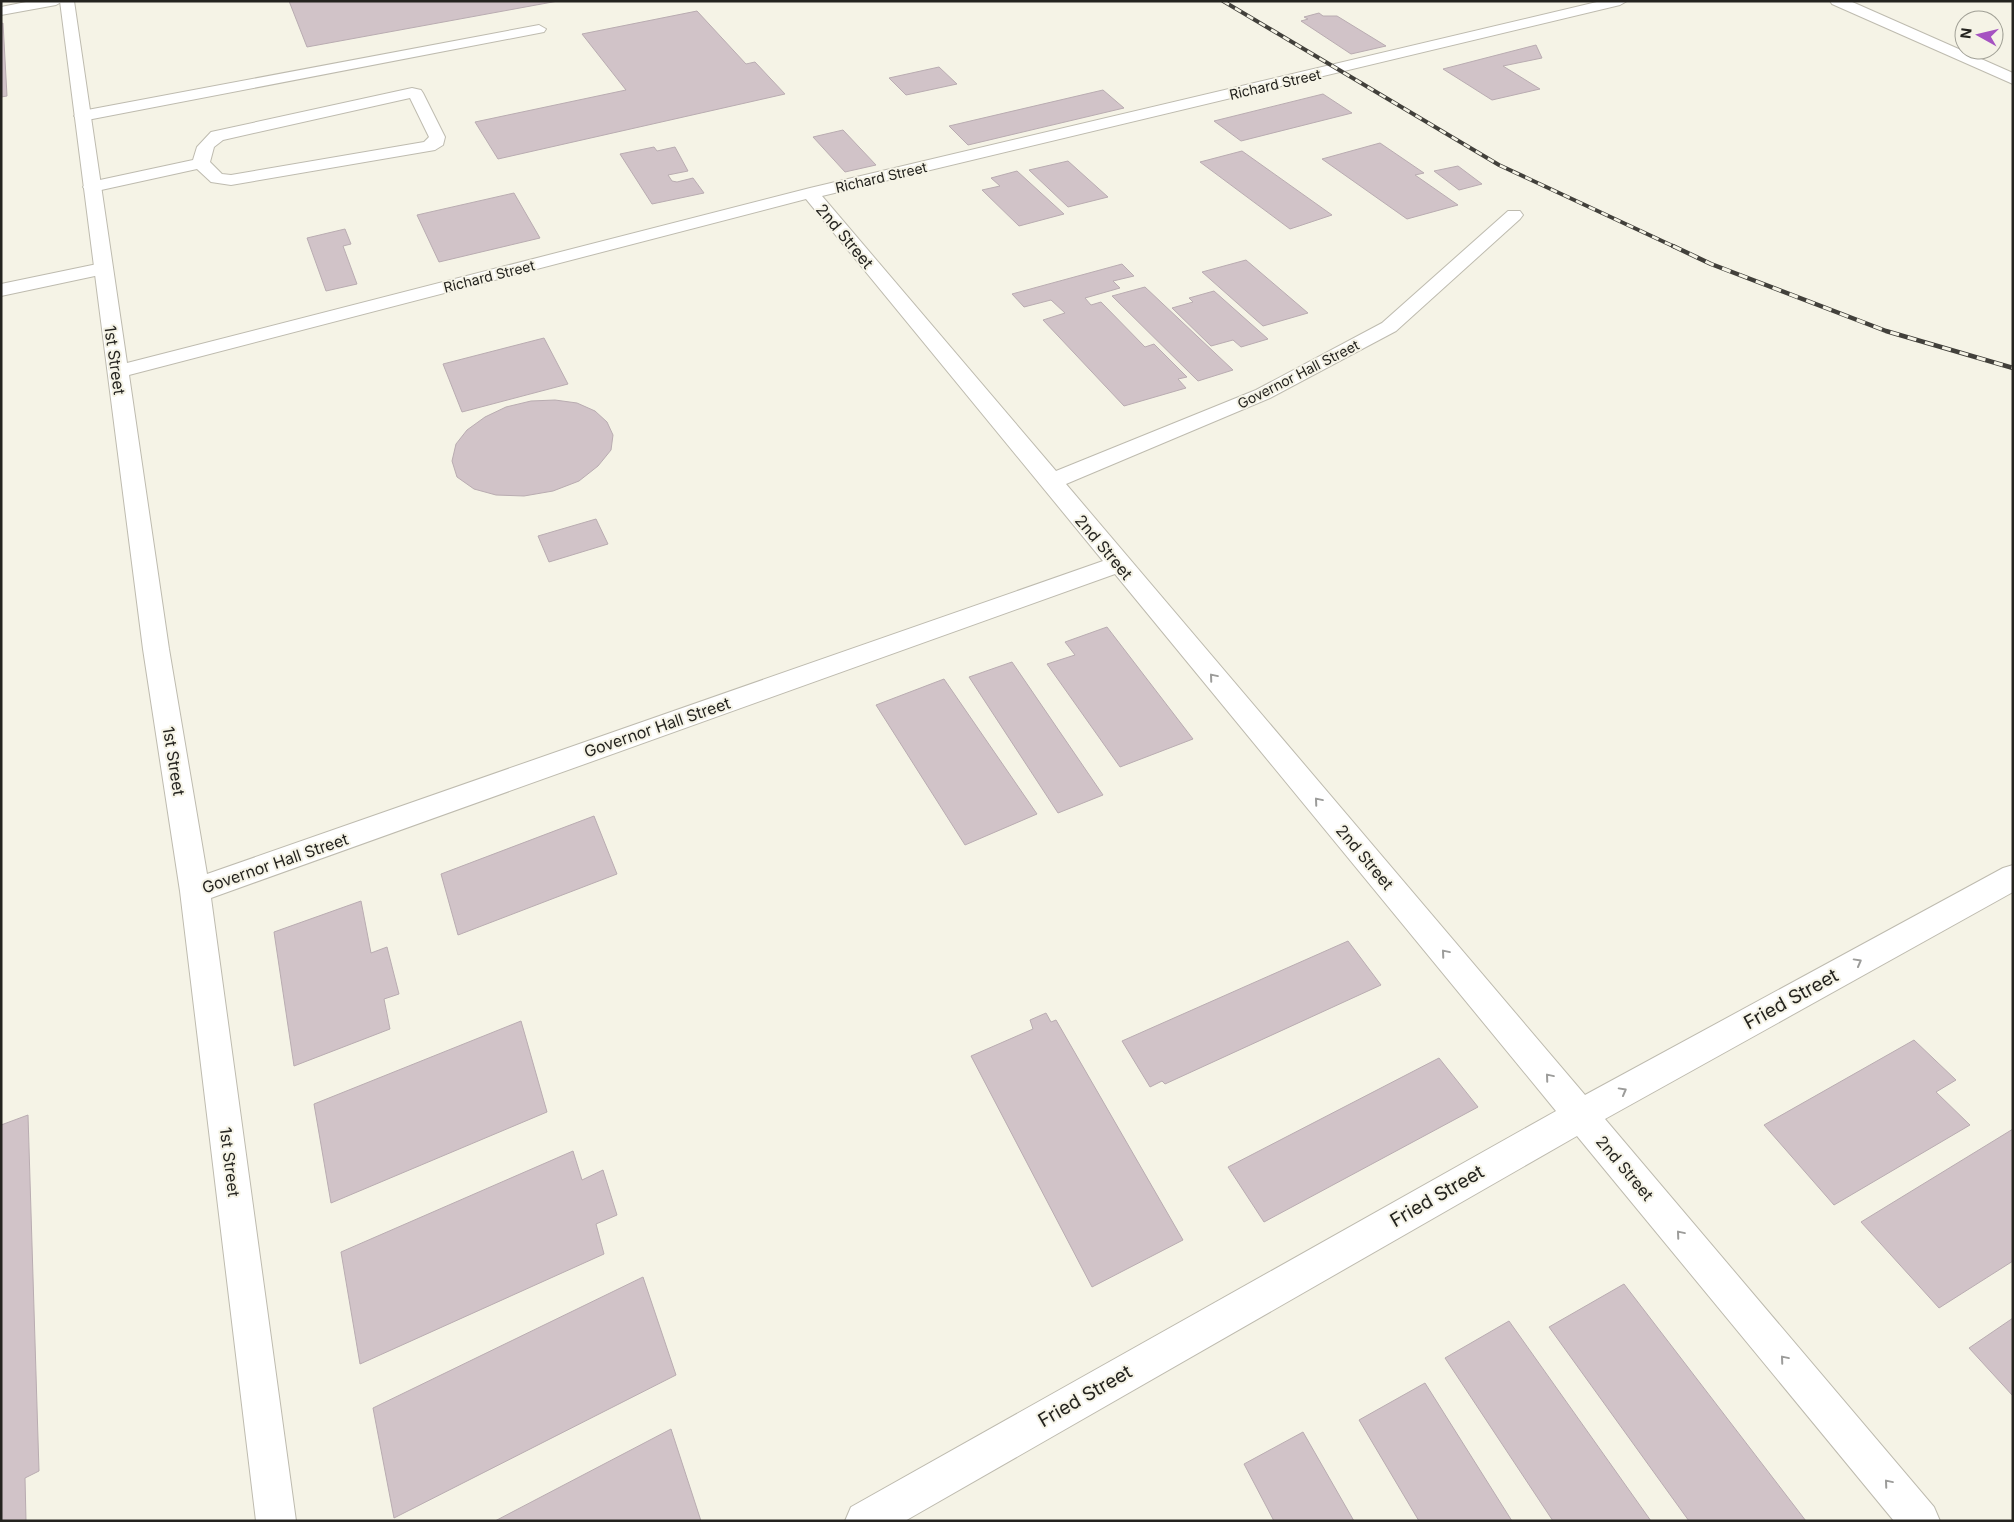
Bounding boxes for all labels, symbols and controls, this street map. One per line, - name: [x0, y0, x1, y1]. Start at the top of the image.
- north arrow: [1954, 10, 2004, 60]
- text: N: [1956, 27, 1975, 40]
- street label: Richard Street: [1227, 65, 1323, 103]
- street label: Richard Street: [833, 158, 929, 196]
- street label: 2nd Street: [812, 199, 878, 273]
- street label: Richard Street: [442, 256, 537, 296]
- street label: 1st Street: [100, 324, 130, 396]
- street label: Governor Hall Street: [1234, 336, 1362, 412]
- street label: 2nd Street: [1071, 510, 1137, 584]
- one-way arrow: [1211, 674, 1219, 683]
- street label: Governor Hall Street: [581, 693, 733, 761]
- street label: 1st Street: [159, 725, 189, 797]
- one-way arrow: [1314, 798, 1323, 807]
- street label: 2nd Street: [1332, 820, 1398, 894]
- street label: Governor Hall Street: [199, 829, 351, 897]
- one-way arrow: [1441, 949, 1450, 958]
- one-way arrow: [1853, 959, 1862, 969]
- street label: Fried Street: [1740, 964, 1842, 1034]
- one-way arrow: [1546, 1074, 1555, 1083]
- one-way arrow: [1618, 1087, 1627, 1097]
- street label: 1st Street: [216, 1126, 244, 1198]
- street label: 2nd Street: [1592, 1131, 1658, 1205]
- street label: Fried Street: [1386, 1160, 1488, 1232]
- one-way arrow: [1678, 1231, 1686, 1240]
- one-way arrow: [1781, 1355, 1790, 1364]
- street label: Fried Street: [1034, 1360, 1136, 1432]
- one-way arrow: [1885, 1480, 1894, 1489]

